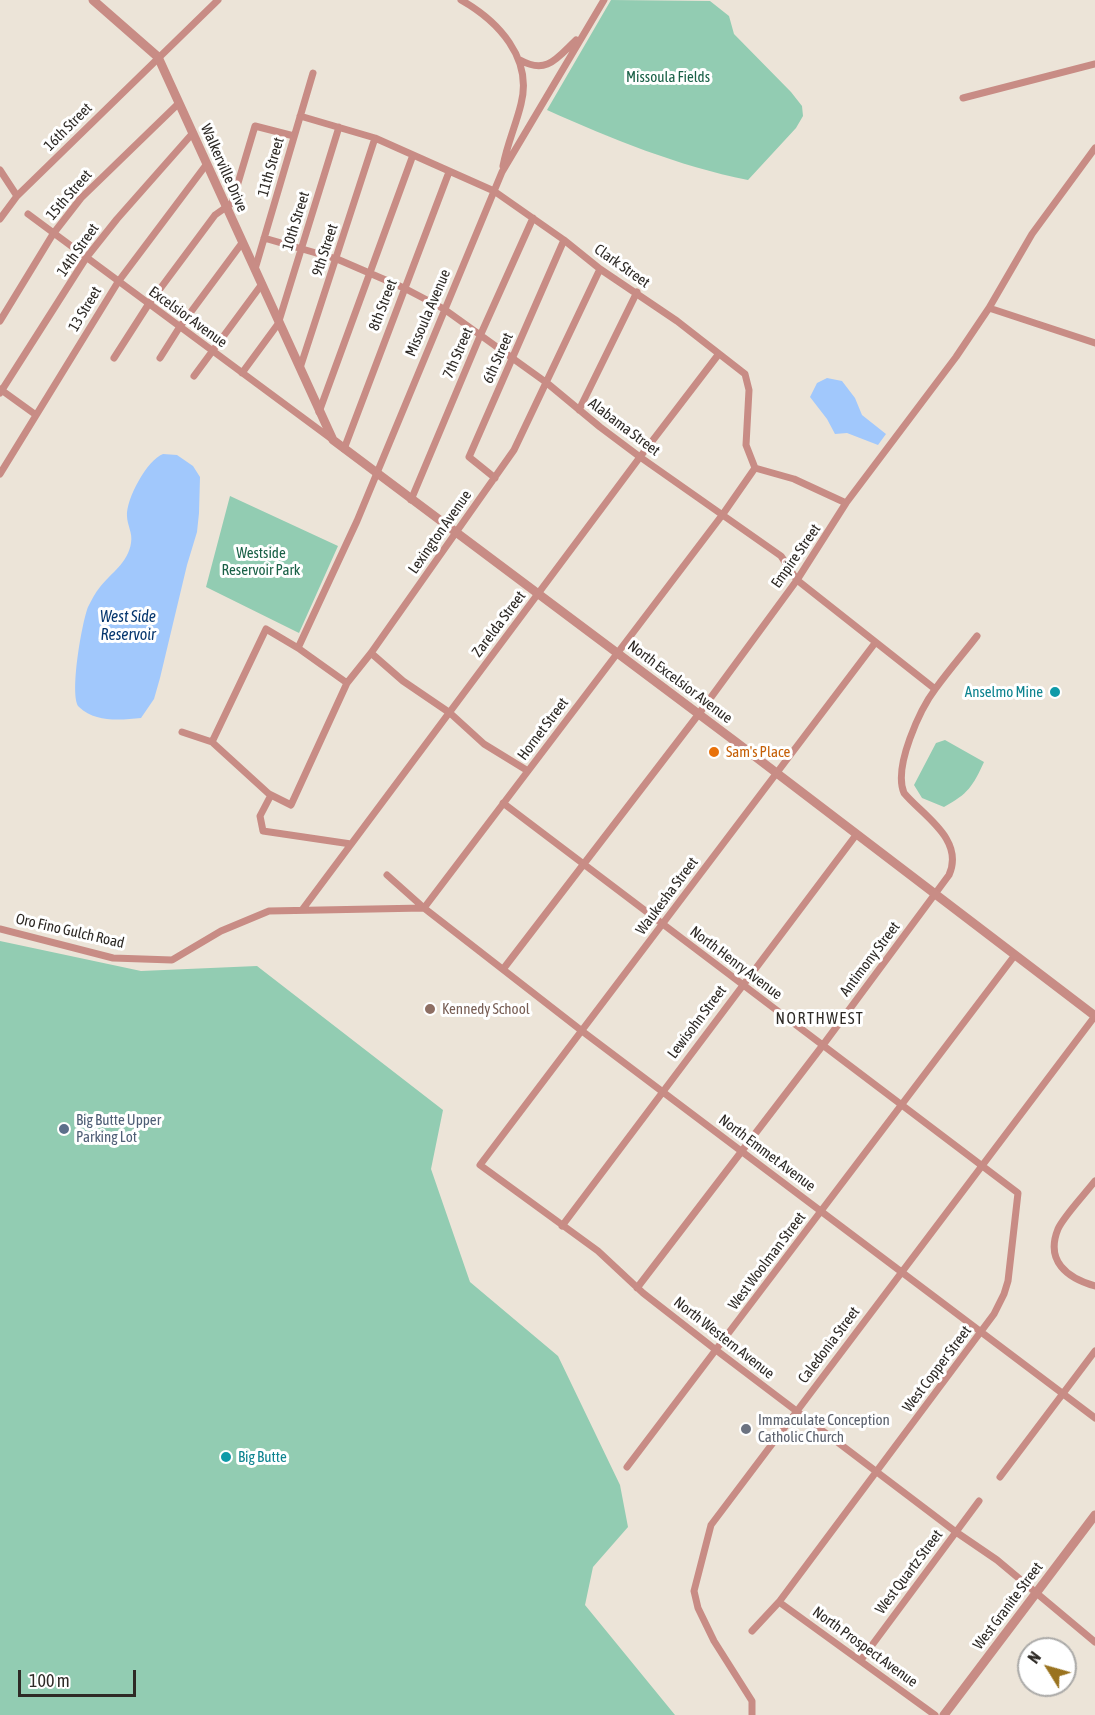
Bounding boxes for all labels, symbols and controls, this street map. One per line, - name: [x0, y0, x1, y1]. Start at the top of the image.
- park label: Missoula Fields: [626, 68, 710, 86]
- street label: 16th Street: [40, 99, 96, 155]
- street label: Walkerville Drive: [197, 121, 251, 215]
- street label: 11th Street: [254, 135, 288, 199]
- street label: 15th Street: [42, 166, 96, 224]
- street label: 10th Street: [279, 189, 313, 253]
- street label: 14th Street: [53, 220, 103, 280]
- street label: 9th Street: [308, 222, 342, 278]
- street label: Clark Street: [591, 240, 653, 292]
- street label: Missoula Avenue: [402, 267, 454, 359]
- street label: 8th Street: [365, 277, 401, 333]
- street label: 13 Street: [65, 283, 105, 335]
- street label: Excelsior Avenue: [145, 283, 231, 351]
- street label: 7th Street: [439, 325, 477, 381]
- street label: 6th Street: [479, 330, 517, 386]
- street label: Alabama Street: [585, 394, 663, 460]
- street label: Lexington Avenue: [405, 487, 475, 577]
- street label: Empire Street: [767, 521, 825, 591]
- park label: Westside Reservoir Park: [222, 544, 300, 579]
- street label: Zarelda Street: [468, 588, 530, 660]
- water label: West Side Reservoir: [100, 607, 156, 645]
- street label: North Excelsior Avenue: [624, 637, 736, 727]
- place label: Anselmo Mine: [965, 683, 1043, 701]
- marker: Anselmo Mine: [1048, 685, 1062, 699]
- street label: Hornet Street: [514, 694, 572, 764]
- place label: Sam's Place: [726, 743, 790, 761]
- marker: Sam's Place: [707, 745, 721, 759]
- street label: Waukesha Street: [632, 854, 702, 938]
- street label: Oro Fino Gulch Road: [14, 910, 126, 952]
- street label: Antimony Street: [836, 918, 904, 1000]
- street label: North Henry Avenue: [686, 922, 786, 1004]
- street label: Lewisohn Street: [664, 982, 730, 1062]
- place label: Kennedy School: [442, 1000, 530, 1018]
- marker: Kennedy School: [423, 1002, 437, 1016]
- district label: NORTHWEST: [776, 1009, 864, 1029]
- place label: Big Butte Upper Parking Lot: [76, 1111, 161, 1146]
- street label: North Emmet Avenue: [715, 1111, 819, 1195]
- marker: Big Butte Upper Parking Lot: [57, 1122, 71, 1136]
- street label: West Woolman Street: [724, 1209, 810, 1313]
- street label: North Western Avenue: [670, 1293, 778, 1383]
- street label: Caledonia Street: [794, 1303, 864, 1387]
- street label: West Copper Street: [899, 1322, 975, 1416]
- place label: Immaculate Conception Catholic Church: [758, 1411, 890, 1446]
- marker: Immaculate Conception Catholic Church: [739, 1422, 753, 1436]
- place label: Big Butte: [238, 1448, 287, 1466]
- marker: Big Butte: [219, 1450, 233, 1464]
- street label: West Quartz Street: [871, 1526, 947, 1618]
- street label: West Granite Street: [969, 1559, 1047, 1653]
- street label: North Prospect Avenue: [809, 1603, 921, 1691]
- north arrow: [1017, 1637, 1077, 1697]
- text: N: [1024, 1648, 1044, 1667]
- scale bar: [21, 1658, 140, 1696]
- text: 100 m: [29, 1670, 70, 1691]

